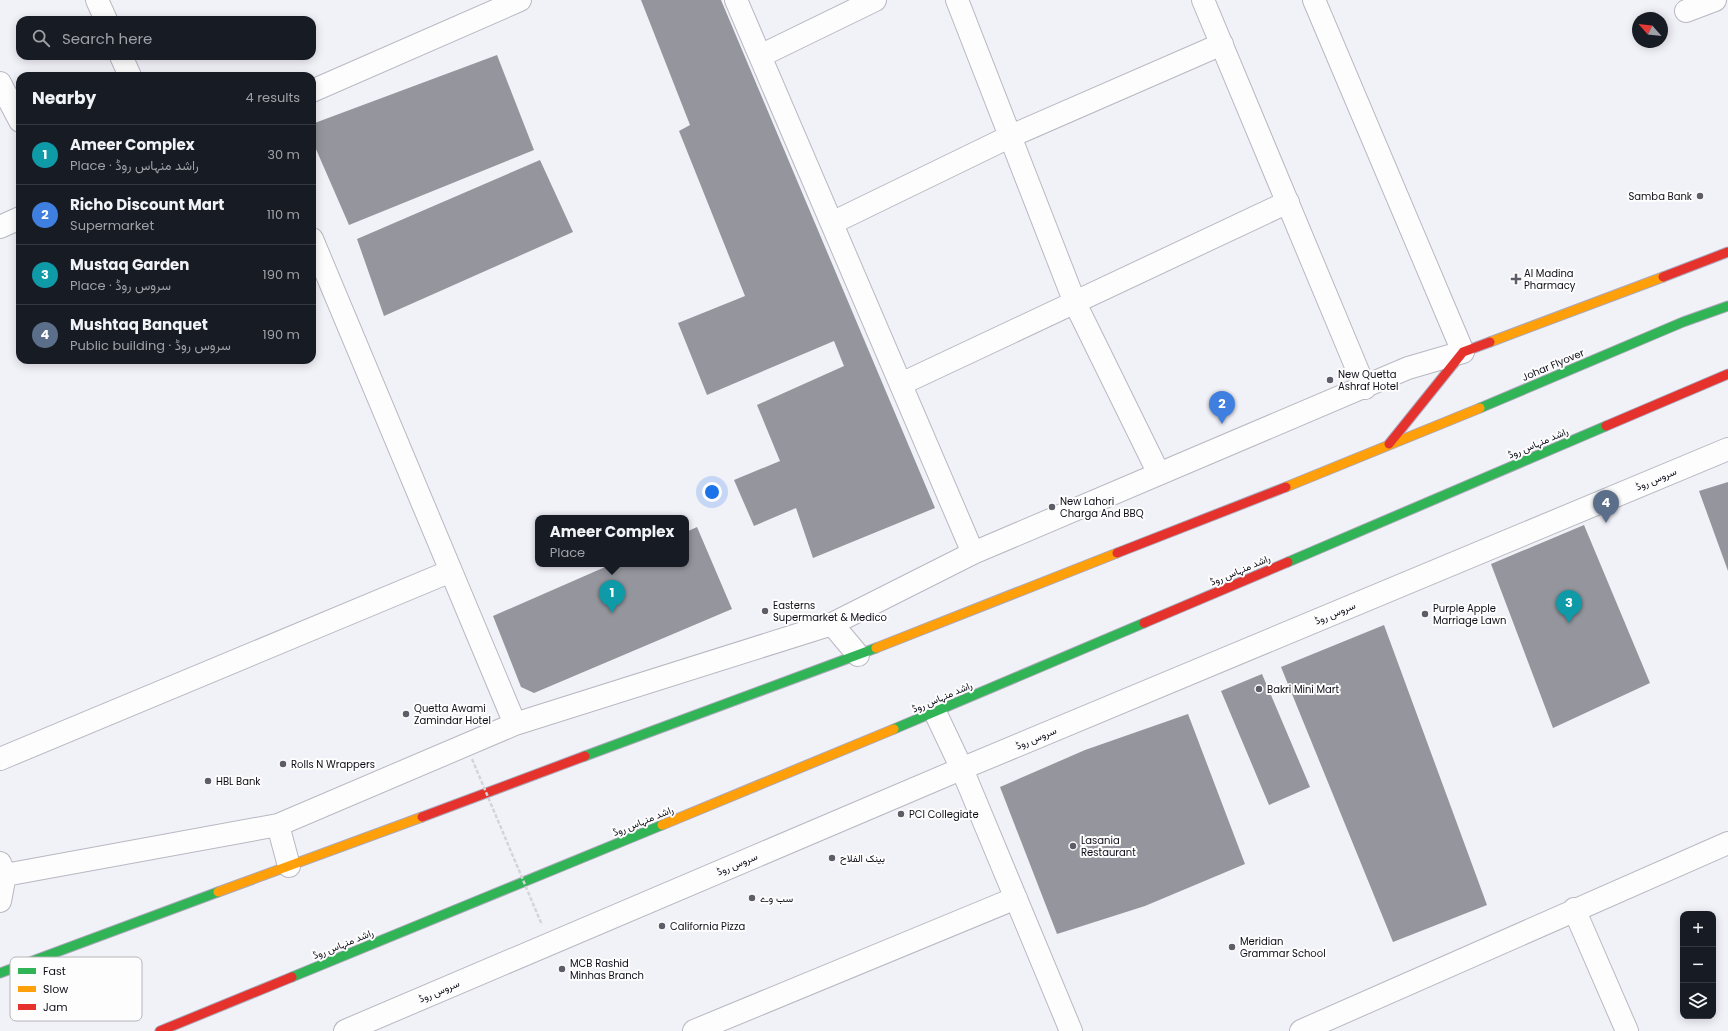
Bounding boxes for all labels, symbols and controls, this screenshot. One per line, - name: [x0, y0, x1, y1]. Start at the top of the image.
- north arrow: [1632, 12, 1668, 48]
- search box: [16, 16, 316, 60]
- icon: search: [30, 27, 52, 49]
- text: Search here: [62, 28, 152, 49]
- text: Nearby: [32, 86, 96, 110]
- text: 4 results: [246, 88, 300, 107]
- text: Ameer Complex: [70, 134, 195, 155]
- text: 1: [43, 145, 47, 164]
- text: 30 m: [267, 145, 300, 164]
- text: Place · راشد منہاس روڈ: [70, 156, 199, 175]
- place label: Samba Bank: [1628, 189, 1693, 204]
- marker: Samba Bank: [1695, 191, 1705, 201]
- text: Richo Discount Mart: [70, 194, 224, 215]
- text: 2: [41, 205, 49, 224]
- text: 110 m: [267, 205, 300, 224]
- text: Supermarket: [70, 216, 154, 235]
- text: Mustaq Garden: [70, 254, 189, 275]
- text: 3: [41, 265, 49, 284]
- text: 190 m: [263, 265, 300, 284]
- place label: Al Madina Pharmacy: [1524, 266, 1576, 293]
- marker: Al Madina Pharmacy: [1511, 274, 1521, 284]
- text: Place · سروس روڈ: [70, 276, 171, 295]
- text: Mushtaq Banquet: [70, 314, 208, 335]
- text: 4: [41, 325, 49, 344]
- text: 190 m: [263, 325, 300, 344]
- text: Public building · سروس روڈ: [70, 336, 231, 355]
- street label: Johar Flyover: [1520, 345, 1587, 385]
- place label: New Quetta Ashraf Hotel: [1338, 367, 1398, 394]
- marker: New Quetta Ashraf Hotel: [1325, 375, 1335, 385]
- pin: 2: [1209, 391, 1235, 424]
- street label: راشد منہاس روڈ: [1506, 424, 1570, 462]
- street label: سروس روڈ: [1633, 464, 1679, 494]
- your location: [702, 482, 722, 502]
- pin: 4: [1593, 490, 1619, 523]
- place label: New Lahori Charga And BBQ: [1060, 494, 1144, 521]
- marker: New Lahori Charga And BBQ: [1047, 502, 1057, 512]
- popup: [535, 515, 689, 567]
- text: Ameer Complex: [550, 521, 674, 542]
- text: Place: [550, 543, 585, 562]
- street label: راشد منہاس روڈ: [1208, 551, 1272, 589]
- pin: 1: [599, 580, 625, 613]
- pin: 3: [1556, 590, 1582, 623]
- place label: Easterns Supermarket & Medico: [773, 598, 887, 625]
- street label: سروس روڈ: [1312, 598, 1358, 628]
- place label: Purple Apple Marriage Lawn: [1433, 601, 1506, 628]
- marker: Easterns Supermarket & Medico: [760, 606, 770, 616]
- marker: Purple Apple Marriage Lawn: [1420, 609, 1430, 619]
- street label: راشد منہاس روڈ: [910, 678, 974, 716]
- place label: Bakri Mini Mart: [1267, 682, 1340, 697]
- marker: Bakri Mini Mart: [1254, 684, 1264, 694]
- place label: Quetta Awami Zamindar Hotel: [414, 701, 491, 728]
- marker: Quetta Awami Zamindar Hotel: [401, 709, 411, 719]
- street label: سروس روڈ: [1013, 723, 1059, 753]
- place label: Rolls N Wrappers: [291, 757, 375, 772]
- marker: Rolls N Wrappers: [278, 759, 288, 769]
- place label: HBL Bank: [216, 774, 261, 789]
- marker: HBL Bank: [203, 776, 213, 786]
- street label: راشد منہاس روڈ: [610, 802, 676, 840]
- place label: PCI Collegiate: [909, 807, 979, 822]
- marker: PCI Collegiate: [896, 809, 906, 819]
- place label: Lasania Restaurant: [1081, 833, 1136, 860]
- marker: Lasania Restaurant: [1068, 841, 1078, 851]
- street label: سروس روڈ: [714, 849, 760, 879]
- place label: بینک الفلاح: [840, 851, 885, 866]
- marker: بینک الفلاح: [827, 853, 837, 863]
- place label: سب وے: [760, 891, 793, 906]
- marker: سب وے: [747, 893, 757, 903]
- map controls: [1680, 911, 1716, 1019]
- button: +: [1680, 911, 1716, 947]
- place label: California Pizza: [670, 919, 745, 934]
- marker: California Pizza: [657, 921, 667, 931]
- street label: راشد منہاس روڈ: [310, 925, 376, 963]
- place label: Meridian Grammar School: [1240, 934, 1326, 961]
- marker: Meridian Grammar School: [1227, 942, 1237, 952]
- button: −: [1680, 947, 1716, 983]
- place label: MCB Rashid Minhas Branch: [570, 956, 644, 983]
- legend: [10, 957, 142, 1021]
- text: Fast: [43, 963, 66, 979]
- marker: MCB Rashid Minhas Branch: [557, 964, 567, 974]
- street label: سروس روڈ: [416, 976, 462, 1006]
- text: Slow: [43, 981, 68, 997]
- button: layers: [1680, 983, 1716, 1019]
- text: Jam: [43, 999, 68, 1015]

